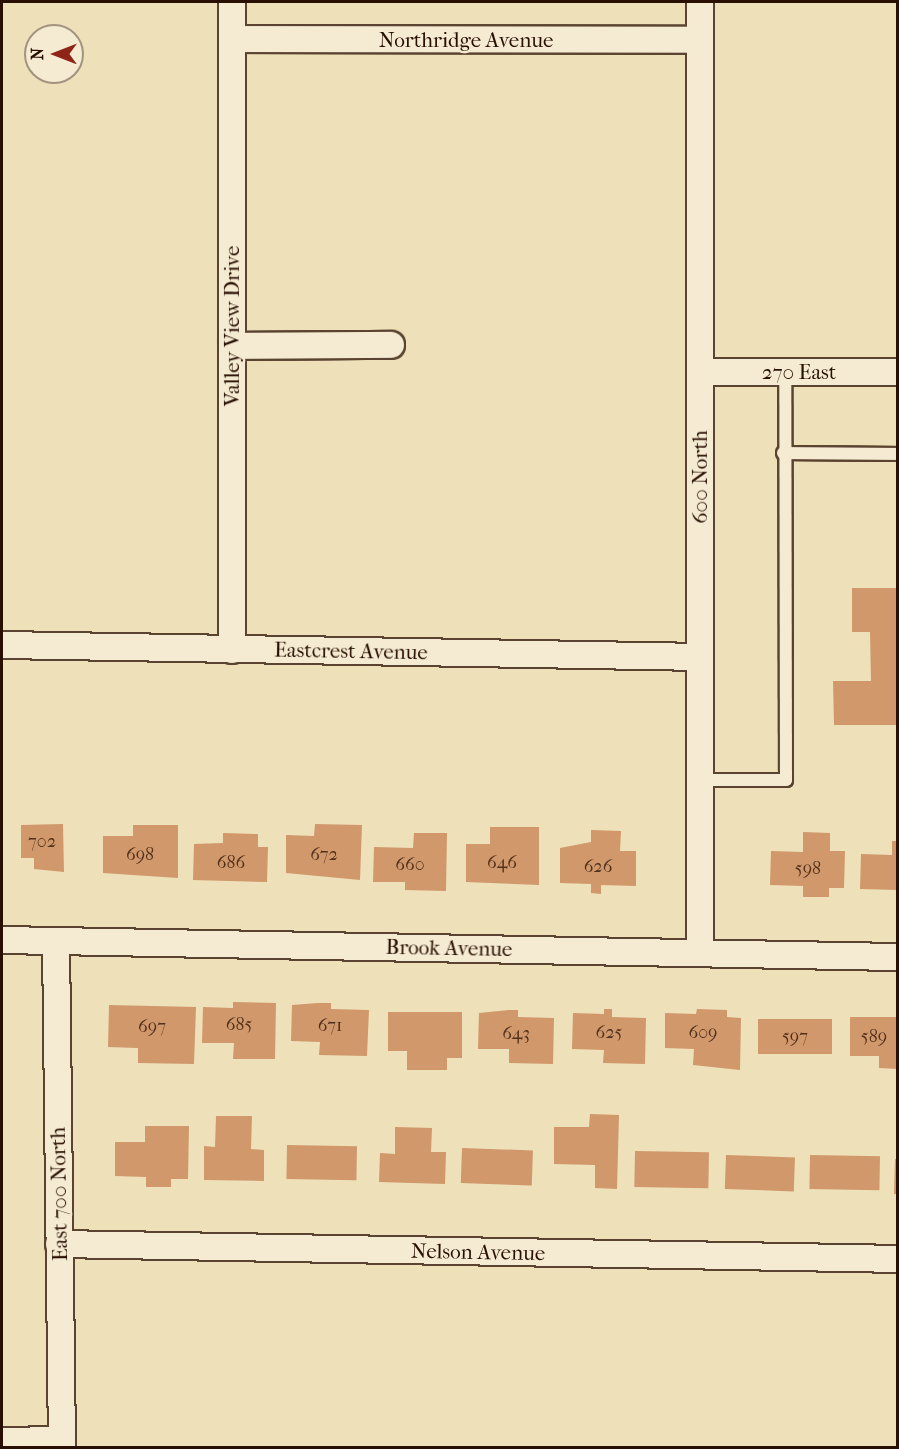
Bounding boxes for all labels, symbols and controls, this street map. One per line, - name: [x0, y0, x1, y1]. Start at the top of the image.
- north arrow: [24, 24, 84, 84]
- street label: Northridge Avenue: [379, 27, 553, 53]
- text: N: [28, 48, 47, 60]
- street label: Valley View Drive: [219, 246, 245, 406]
- street label: 270 East: [762, 359, 836, 385]
- street label: 600 North: [687, 430, 713, 524]
- street label: Eastcrest Avenue: [274, 637, 428, 665]
- house number: 702: [28, 831, 56, 853]
- house number: 698: [126, 844, 154, 866]
- house number: 672: [310, 844, 338, 866]
- house number: 686: [217, 852, 245, 874]
- house number: 646: [487, 852, 517, 874]
- house number: 660: [395, 854, 425, 876]
- house number: 626: [584, 856, 612, 878]
- house number: 598: [795, 858, 821, 880]
- street label: Brook Avenue: [385, 934, 513, 962]
- house number: 685: [226, 1014, 252, 1036]
- house number: 671: [318, 1015, 342, 1037]
- house number: 697: [138, 1016, 166, 1038]
- house number: 625: [596, 1022, 622, 1044]
- house number: 609: [688, 1022, 718, 1044]
- house number: 643: [502, 1023, 530, 1045]
- house number: 597: [782, 1026, 808, 1048]
- house number: 589: [861, 1026, 887, 1048]
- street label: East 700 North: [45, 1127, 73, 1261]
- street label: Nelson Avenue: [411, 1238, 545, 1266]

